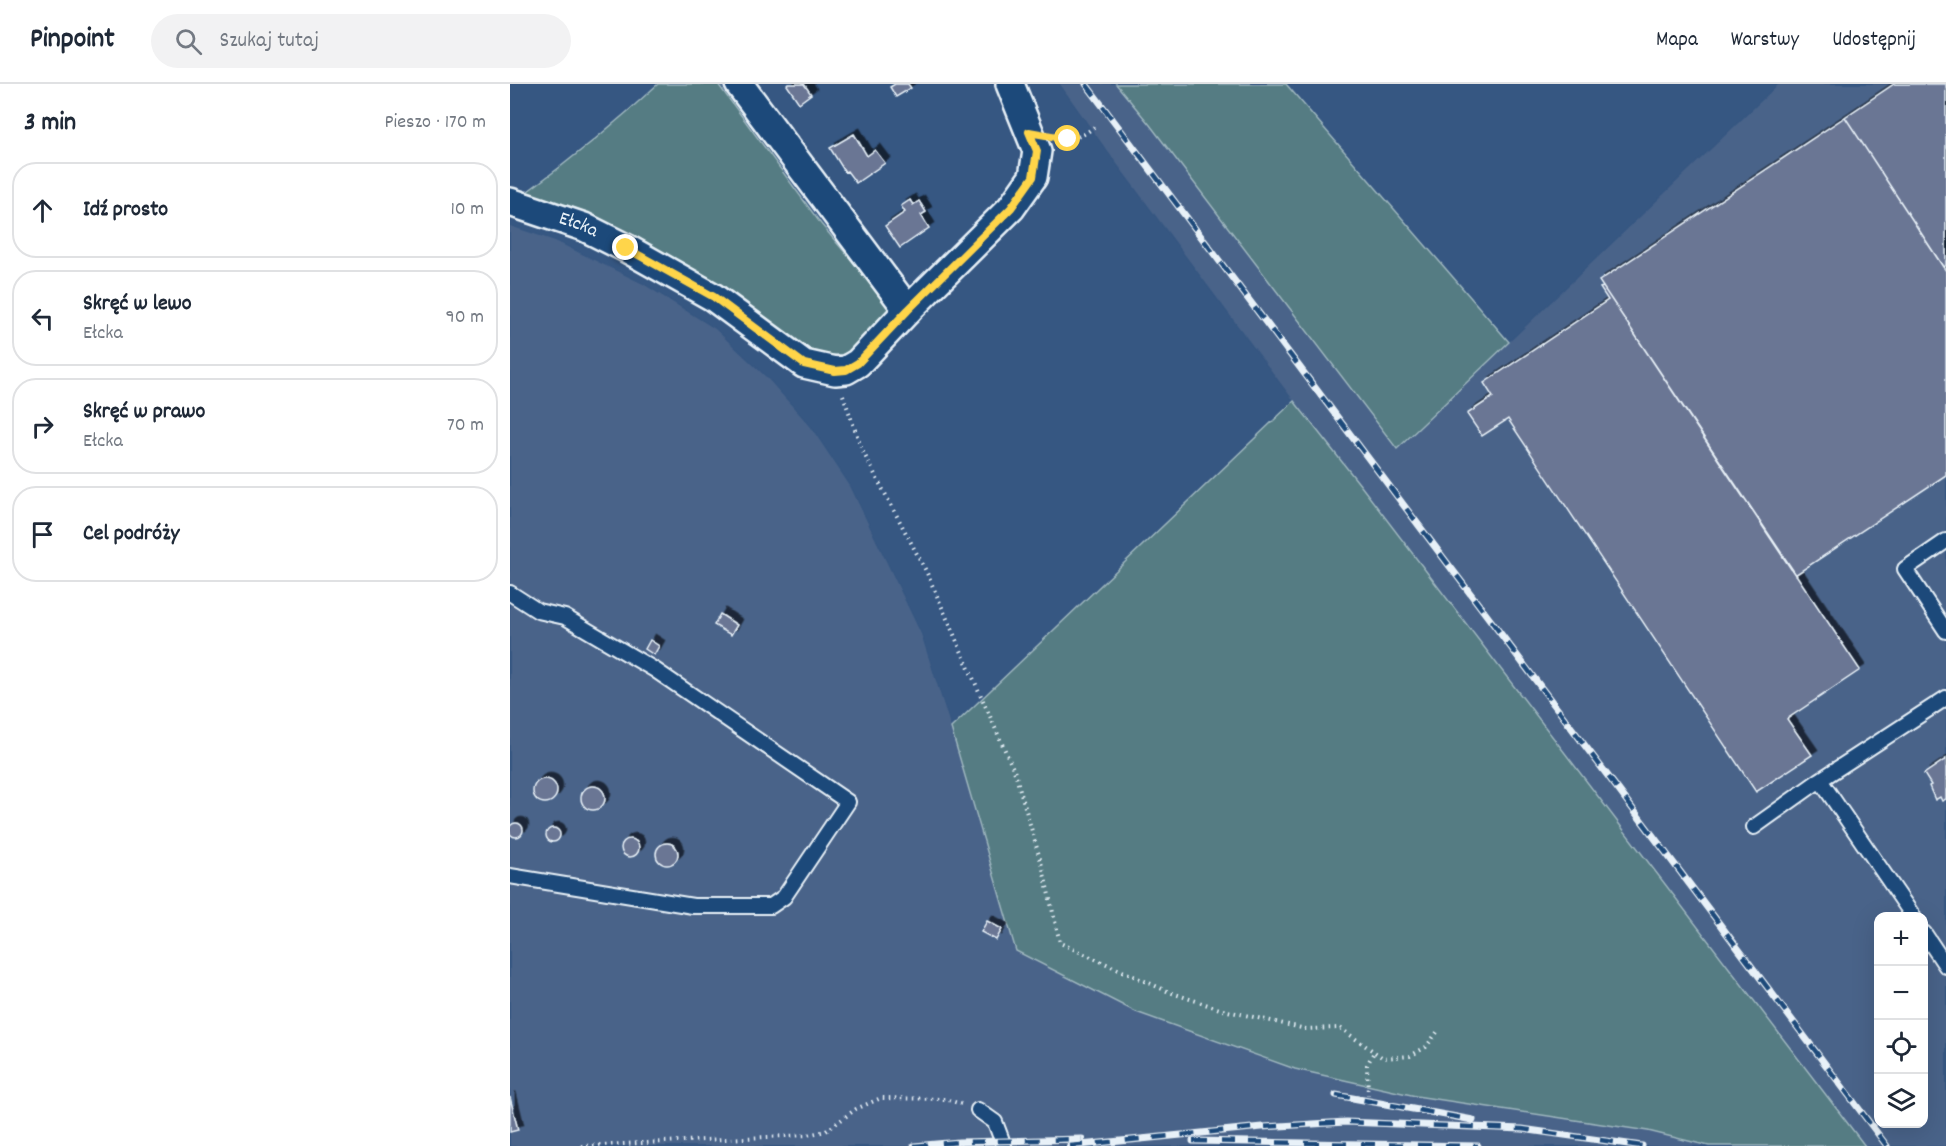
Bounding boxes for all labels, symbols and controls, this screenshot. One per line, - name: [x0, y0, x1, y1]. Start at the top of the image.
- search box: [151, 14, 571, 68]
- text: Pinpoint: [30, 21, 115, 61]
- icon: search: [172, 25, 205, 58]
- text: Szukaj tutaj: [220, 26, 319, 57]
- text: Mapa: [1656, 26, 1698, 56]
- text: Warstwy: [1731, 26, 1799, 56]
- text: Udostępnij: [1832, 26, 1916, 56]
- text: 3 min: [24, 105, 76, 142]
- text: Pieszo · 170 m: [385, 109, 486, 137]
- route start: [1054, 125, 1080, 151]
- icon: ahead: [26, 194, 59, 227]
- text: Idź prosto: [83, 195, 168, 226]
- text: 10 m: [450, 196, 484, 224]
- street label: Ełcka: [555, 205, 603, 246]
- route end: [612, 234, 638, 260]
- text: Skręć w lewo: [83, 289, 192, 320]
- icon: left: [26, 302, 59, 335]
- text: 90 m: [446, 304, 484, 332]
- text: Ełcka: [83, 320, 123, 348]
- text: Skręć w prawo: [83, 397, 205, 428]
- icon: right: [26, 410, 59, 443]
- text: 70 m: [447, 412, 484, 440]
- text: Ełcka: [83, 428, 123, 456]
- icon: arrive: [26, 518, 59, 551]
- text: Cel podróży: [83, 519, 179, 550]
- map controls: [1874, 912, 1928, 1128]
- button: +: [1874, 912, 1928, 966]
- button: −: [1874, 966, 1928, 1020]
- button: locate: [1874, 1020, 1928, 1074]
- button: layers: [1874, 1074, 1928, 1128]

